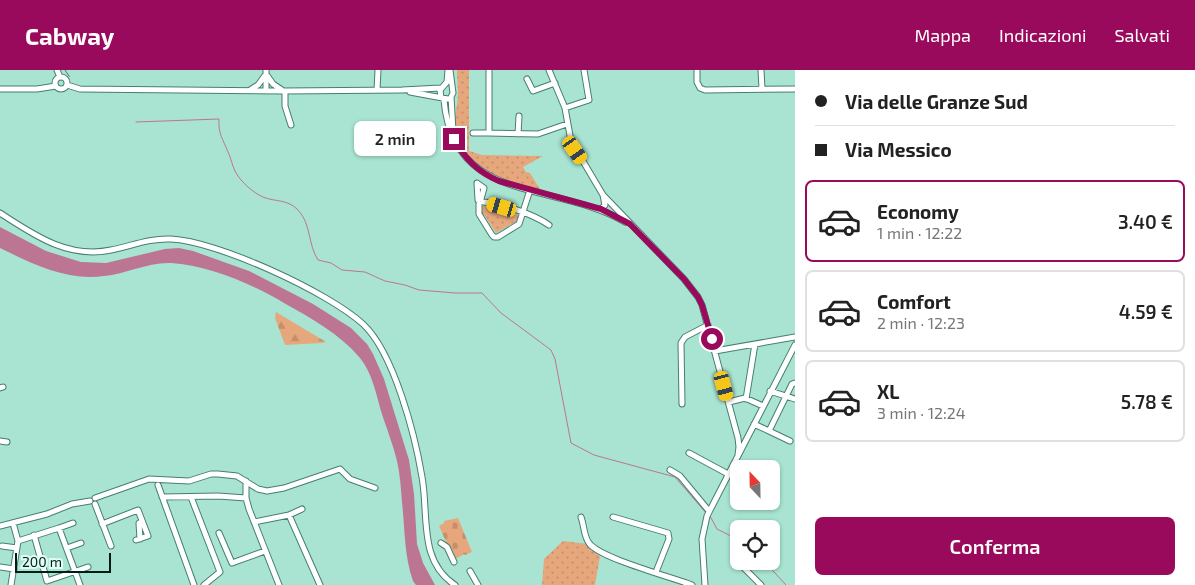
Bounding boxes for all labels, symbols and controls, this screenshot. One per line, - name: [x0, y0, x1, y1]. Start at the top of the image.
- text: Cabway: [25, 21, 114, 50]
- text: Mappa: [915, 24, 971, 46]
- text: Indicazioni: [999, 24, 1086, 46]
- text: Salvati: [1114, 24, 1170, 46]
- text: Via delle Granze Sud: [845, 90, 1028, 113]
- callout: 2 min: [354, 122, 436, 156]
- route end: [443, 128, 465, 150]
- text: 2 min: [375, 129, 415, 148]
- car: [560, 133, 589, 167]
- text: Via Messico: [845, 138, 952, 161]
- car: [485, 196, 518, 218]
- icon: car: [817, 199, 862, 244]
- text: Economy: [877, 200, 959, 223]
- text: 3.40 €: [1118, 210, 1173, 233]
- text: 1 min · 12:22: [877, 223, 962, 242]
- icon: car: [817, 289, 862, 334]
- text: Comfort: [877, 290, 951, 313]
- text: 4.59 €: [1119, 300, 1173, 323]
- text: 2 min · 12:23: [877, 313, 965, 332]
- route start: [701, 328, 723, 350]
- car: [712, 370, 735, 402]
- icon: car: [817, 379, 862, 424]
- text: XL: [877, 380, 899, 403]
- text: 5.78 €: [1121, 390, 1173, 413]
- text: 3 min · 12:24: [877, 403, 966, 422]
- north arrow: [730, 460, 780, 510]
- map controls: [730, 460, 780, 570]
- button: Conferma: [815, 517, 1175, 575]
- button: locate: [730, 520, 780, 570]
- scale bar: [15, 550, 111, 573]
- text: 200 m: [22, 553, 62, 570]

